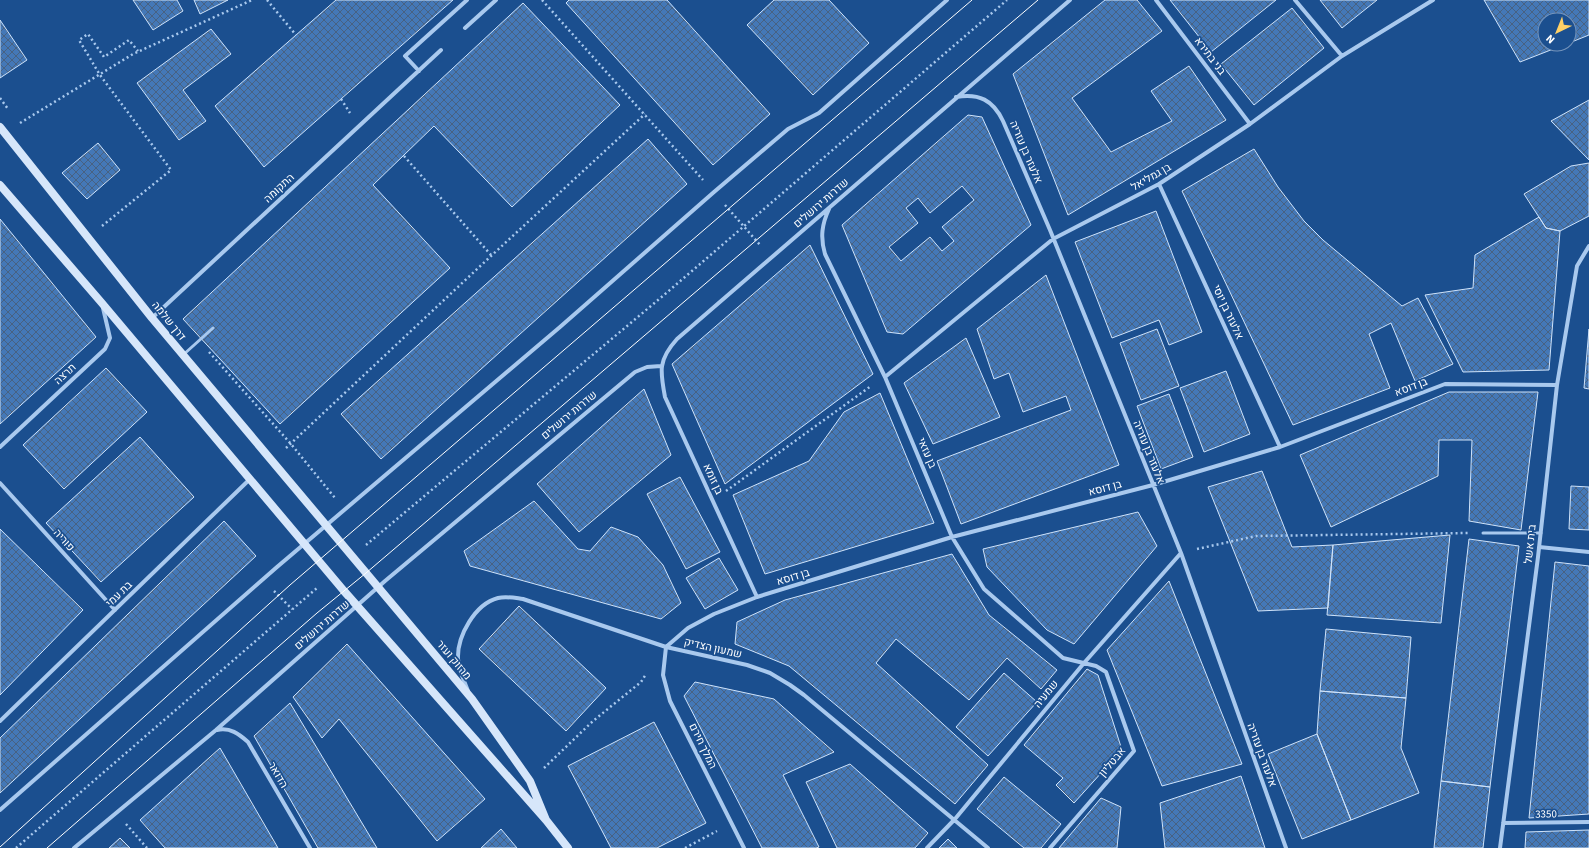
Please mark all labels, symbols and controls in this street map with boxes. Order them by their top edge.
north arrow [1537,12,1577,52]
text: N [1543,31,1558,47]
street label: בני בתירא [1191,34,1229,78]
street label: אלעזר בן עזריה [1006,118,1046,186]
street label: בן גמליאל [1128,159,1174,195]
street label: התקומה [260,170,298,206]
street label: שדרות ירושלים [790,175,852,231]
street label: אלעזר בן יוסי [1209,282,1247,342]
street label: דרך שלמה [149,298,190,344]
street label: תרצה [51,360,79,388]
street label: בן דוסא [1392,374,1430,400]
street label: שדרות ירושלים [538,387,600,443]
street label: אלעזר בן עזריה [1129,418,1169,486]
street label: בן עזאי [914,435,940,471]
street label: בן זומא [699,461,727,497]
street label: בן דוסא [1087,476,1124,500]
street label: בית אשל [1520,523,1540,564]
street label: פוריה [50,526,78,554]
street label: בן דוסא [774,565,812,589]
street label: בת עמי [102,578,136,610]
street label: שדרות ירושלים [291,597,353,653]
street label: שמעון הצדיק [683,634,743,662]
street label: מרזוק ועזר [433,637,475,683]
street label: שמעיה [1030,677,1062,711]
street label: המלך חירם [685,721,721,771]
street label: אלעזר בן עזריה [1243,721,1281,789]
street label: אבטליון [1095,744,1129,780]
street label: הדואר [265,759,291,791]
street label: 3350 [1535,806,1557,822]

